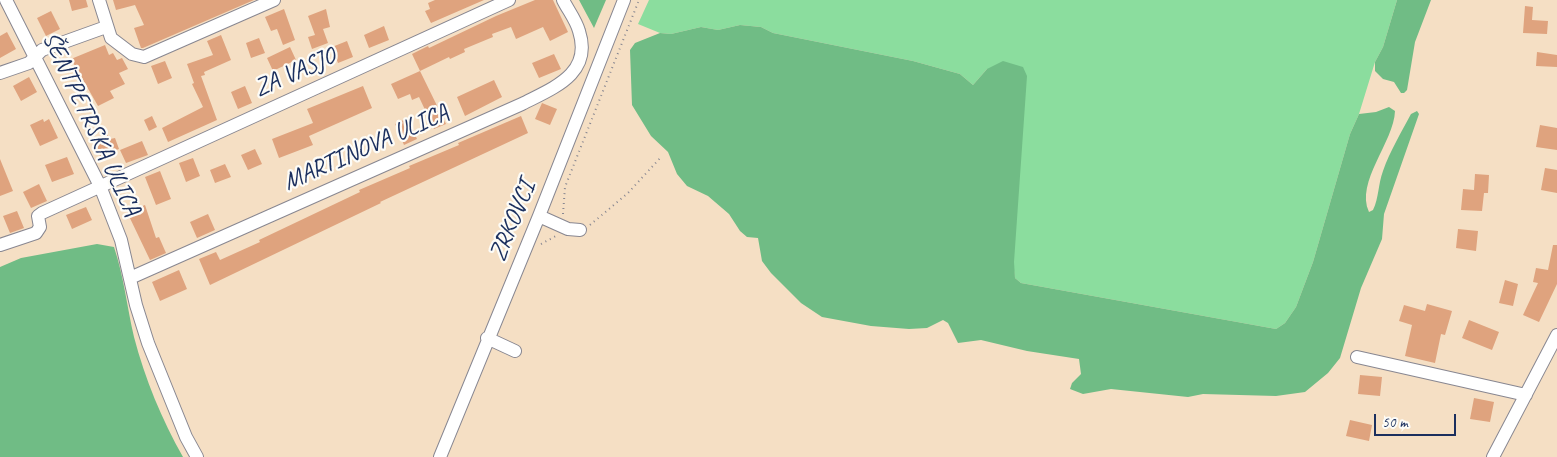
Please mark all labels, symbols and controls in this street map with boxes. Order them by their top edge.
street label: ŠENTPETRSKA ULICA [35,27,147,221]
street label: ZA VASJO [249,42,341,104]
street label: MARTINOVA ULICA [279,98,453,198]
street label: ZRKOVCI [483,176,543,266]
scale bar [1377,404,1460,436]
text: 50 m [1382,413,1408,432]

